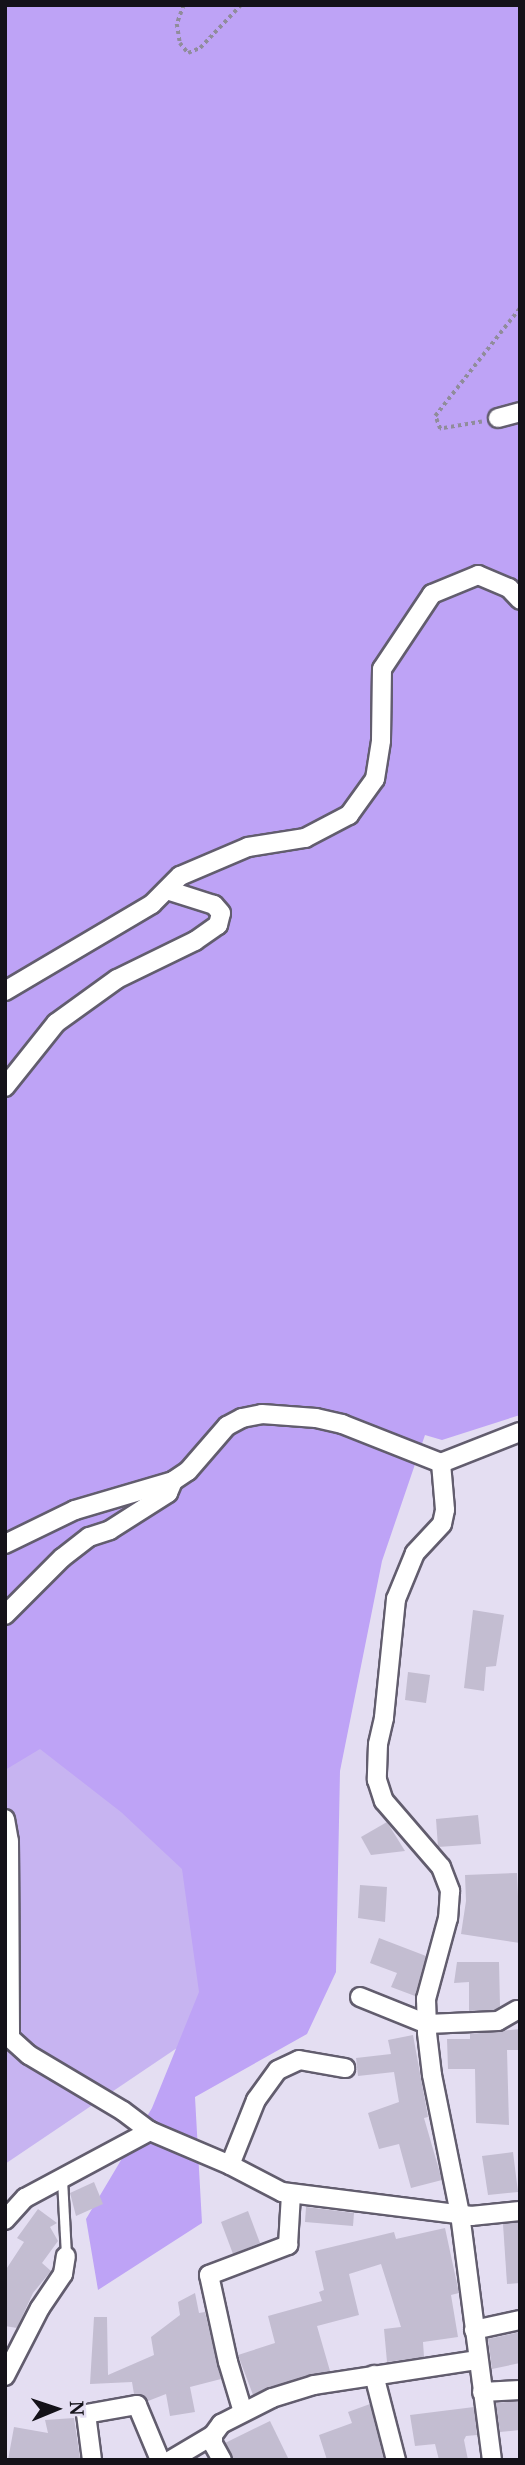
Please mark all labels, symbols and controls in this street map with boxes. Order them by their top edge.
north arrow [21,2374,91,2444]
text: N [64,2400,90,2416]

